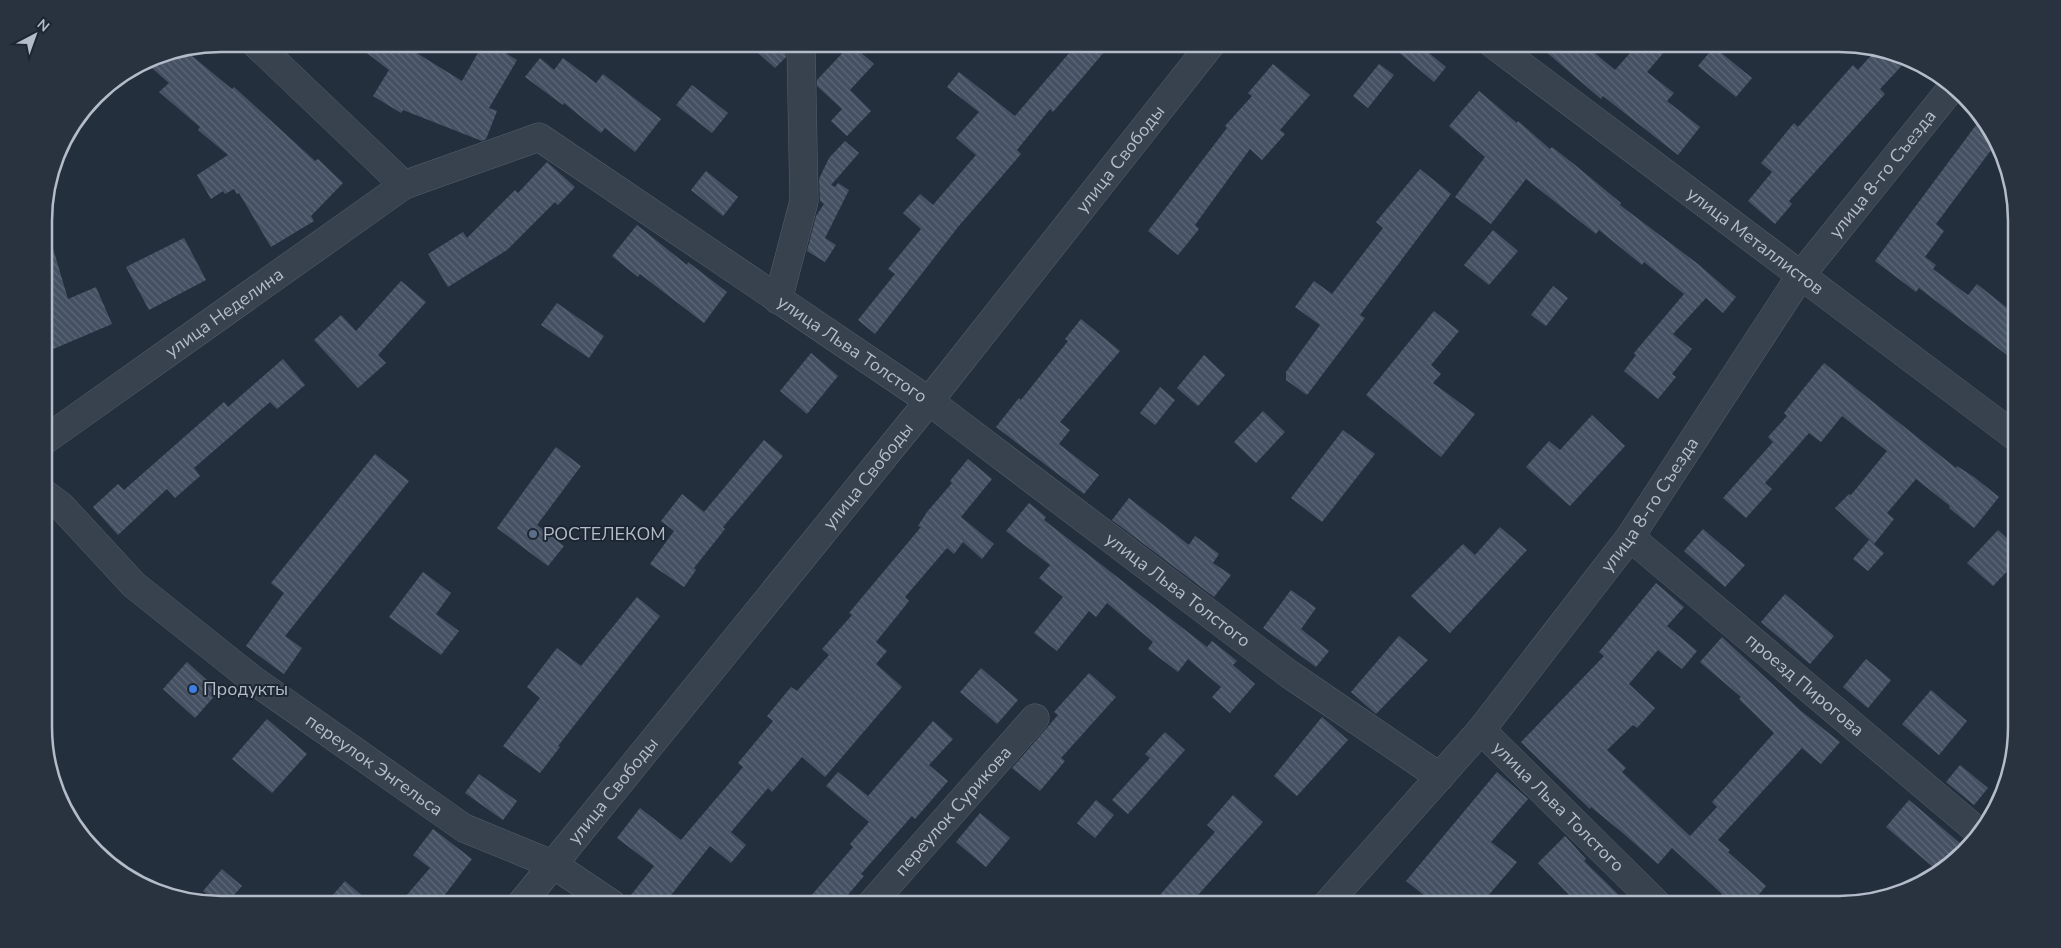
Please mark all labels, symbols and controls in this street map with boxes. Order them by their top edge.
north arrow [10,10,60,60]
text: N [33,15,53,36]
street label: улица Свободы [1070,100,1170,218]
street label: улица 8-го Съезда [1823,105,1942,243]
street label: улица Металлистов [1682,182,1829,300]
street label: улица Неделина [160,262,288,363]
street label: улица Льва Толстого [772,290,932,409]
street label: улица Свободы [817,418,919,535]
street label: улица 8-го Съезда [1595,432,1704,577]
place label: РОСТЕЛЕКОМ [543,522,666,546]
street label: улица Льва Толстого [1100,527,1256,653]
marker: РОСТЕЛЕКОМ [527,528,539,540]
street label: проезд Пирогова [1741,628,1869,742]
place label: Продукты [203,677,288,701]
marker: Продукты [187,683,199,695]
street label: переулок Энгельса [301,708,448,822]
street label: улица Свободы [562,732,664,849]
street label: улица Льва Толстого [1487,736,1630,877]
street label: переулок Сурикова [889,741,1017,881]

